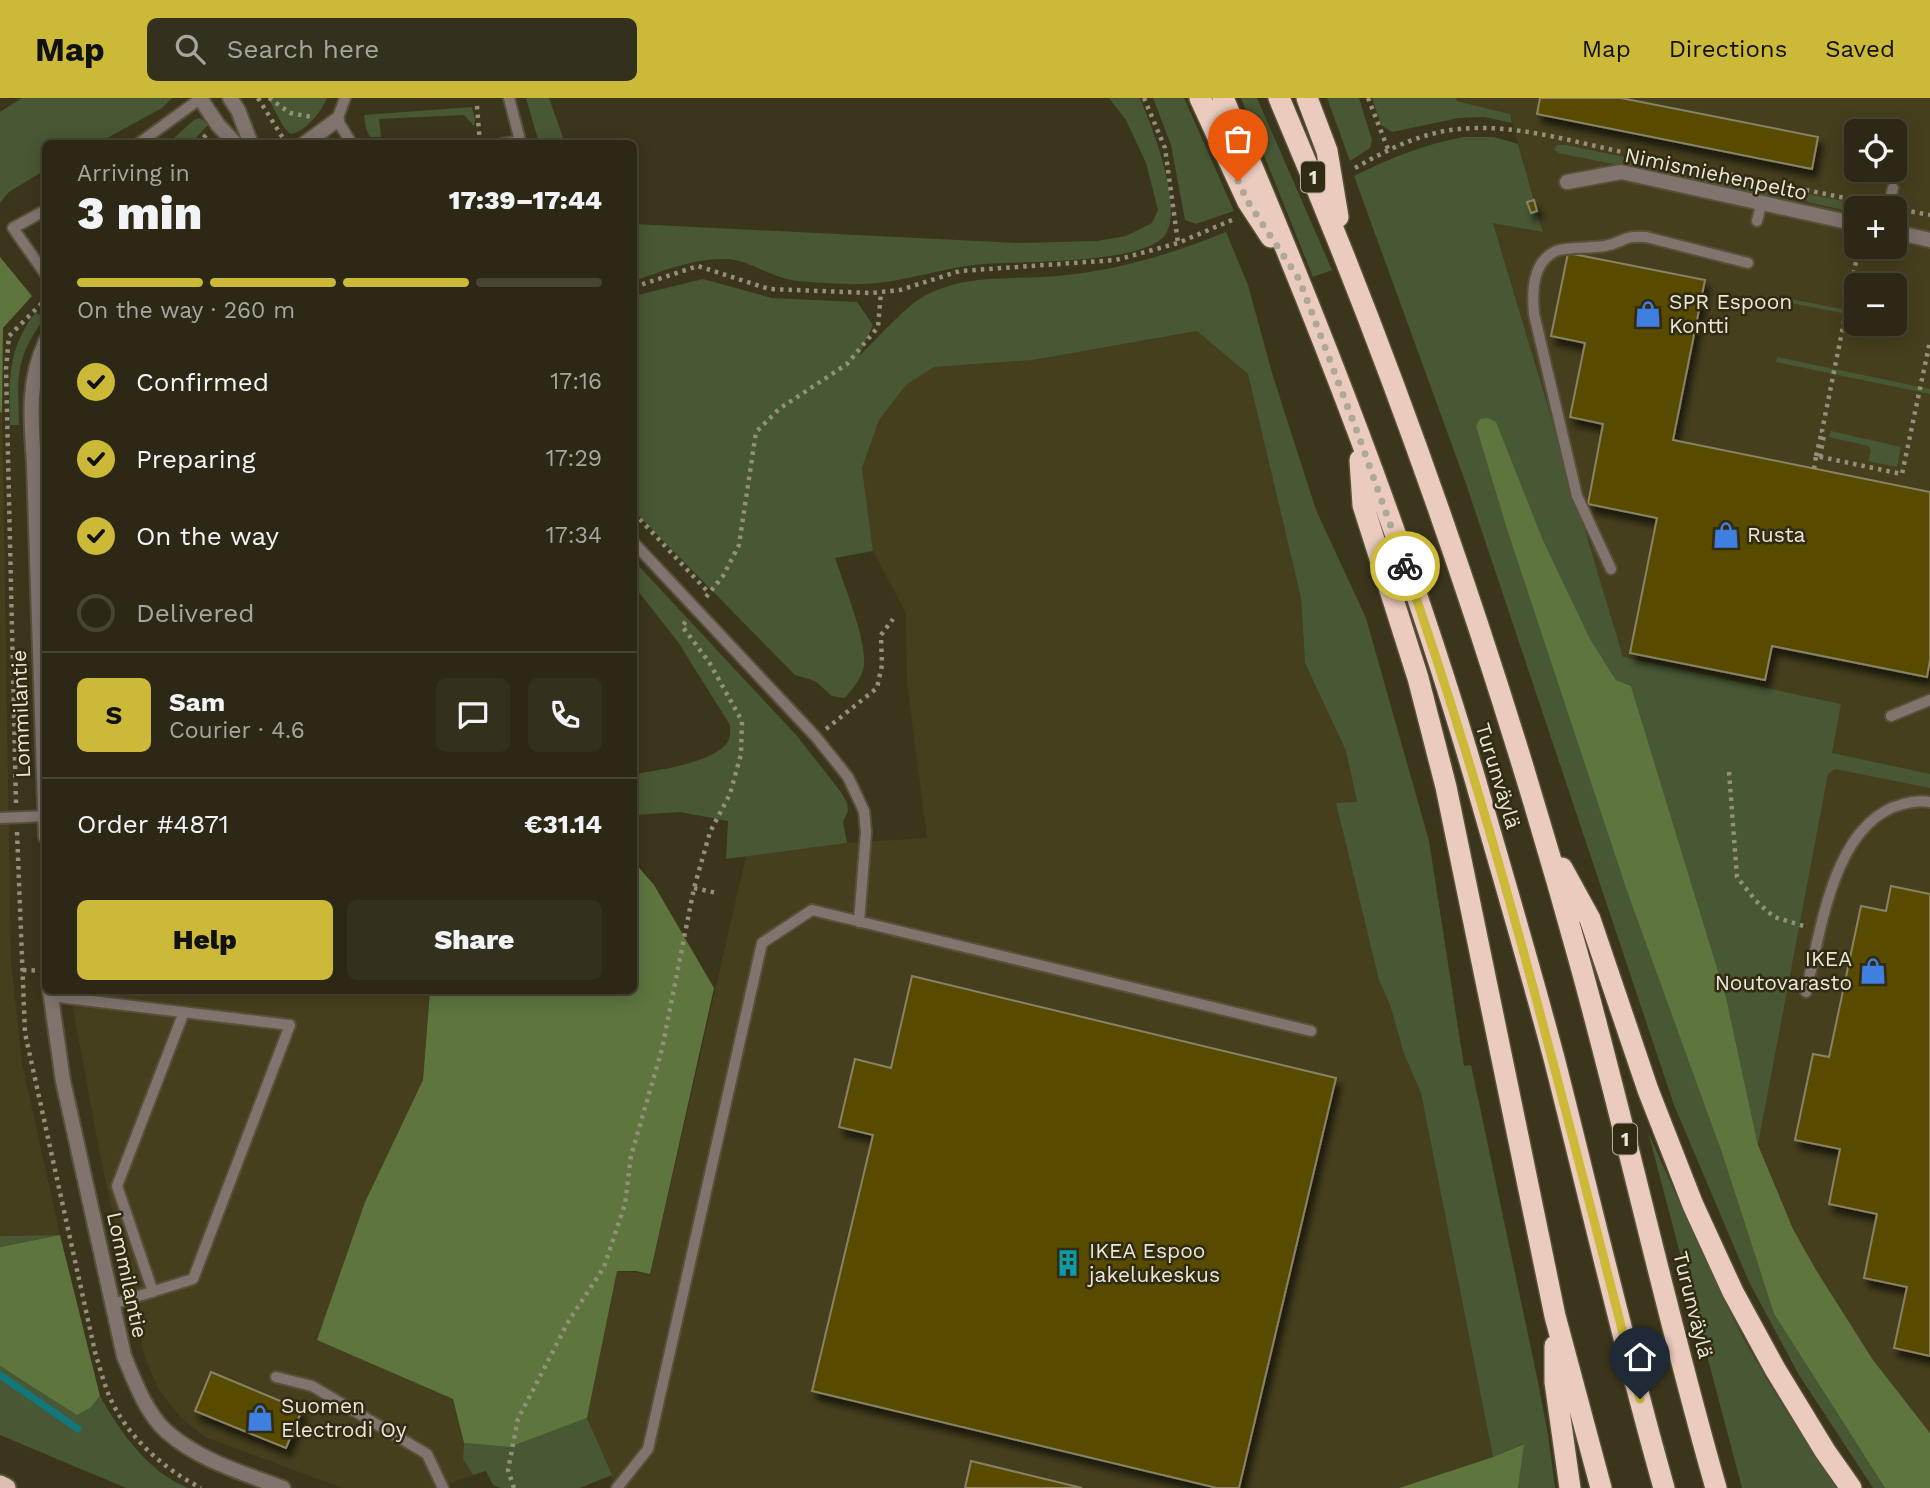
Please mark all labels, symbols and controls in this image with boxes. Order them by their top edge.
search box [147,18,637,81]
text: Map [35,30,105,69]
icon: search [171,30,209,68]
text: Search here [227,34,379,64]
text: Map [1582,35,1631,63]
text: Directions [1669,35,1787,63]
text: Saved [1825,35,1895,63]
pin [1208,109,1268,181]
map controls [1844,119,1907,336]
button: locate [1844,119,1907,182]
icon: bag [1219,120,1257,158]
street label: Nimismiehenpelto [1622,142,1810,205]
text: Arriving in [77,160,190,187]
road number: 1 [1301,162,1325,192]
text: 17:39–17:44 [449,185,602,215]
text: 3 min [77,186,202,240]
button: + [1844,196,1907,259]
button: − [1844,273,1907,336]
place label: SPR Espoon Kontti [1669,289,1792,338]
text: On the way · 260 m [77,297,295,324]
shop icon: SPR Espoon Kontti [1633,299,1663,329]
icon: check [77,363,115,401]
text: Confirmed [136,367,269,397]
text: 17:16 [550,368,602,395]
icon: check [77,440,115,478]
text: Preparing [136,444,256,474]
text: 17:29 [546,445,602,472]
icon: check [77,517,115,555]
shop icon: Rusta [1711,520,1741,550]
text: On the way [136,521,279,551]
text: 17:34 [546,522,602,549]
place label: Rusta [1747,522,1806,547]
courier [1370,531,1440,601]
icon: bike [1386,547,1424,585]
text: Delivered [136,598,255,628]
street label: Lommilantie [6,650,35,778]
button: chat [436,678,510,752]
button: phone [528,678,602,752]
text: Sam [169,687,225,717]
text: S [106,700,122,730]
text: Courier · 4.6 [169,717,305,744]
street label: Turunväylä [1471,720,1526,832]
text: Order #4871 [77,809,229,839]
text: €31.14 [524,809,602,839]
button: Help [77,900,333,980]
button: Share [347,900,602,980]
place label: IKEA Noutovarasto [1715,946,1852,995]
shop icon: IKEA Noutovarasto [1858,956,1888,986]
road number: 1 [1613,1124,1637,1154]
street label: Lommilantie [102,1210,153,1340]
place label: IKEA Espoo jakelukeskus [1087,1238,1220,1287]
building icon: IKEA Espoo jakelukeskus [1053,1248,1083,1278]
street label: Turunväylä [1668,1249,1719,1361]
pin [1610,1327,1670,1399]
icon: home [1621,1338,1659,1376]
place label: Suomen Electrodi Oy [281,1393,407,1442]
shop icon: Suomen Electrodi Oy [245,1403,275,1433]

